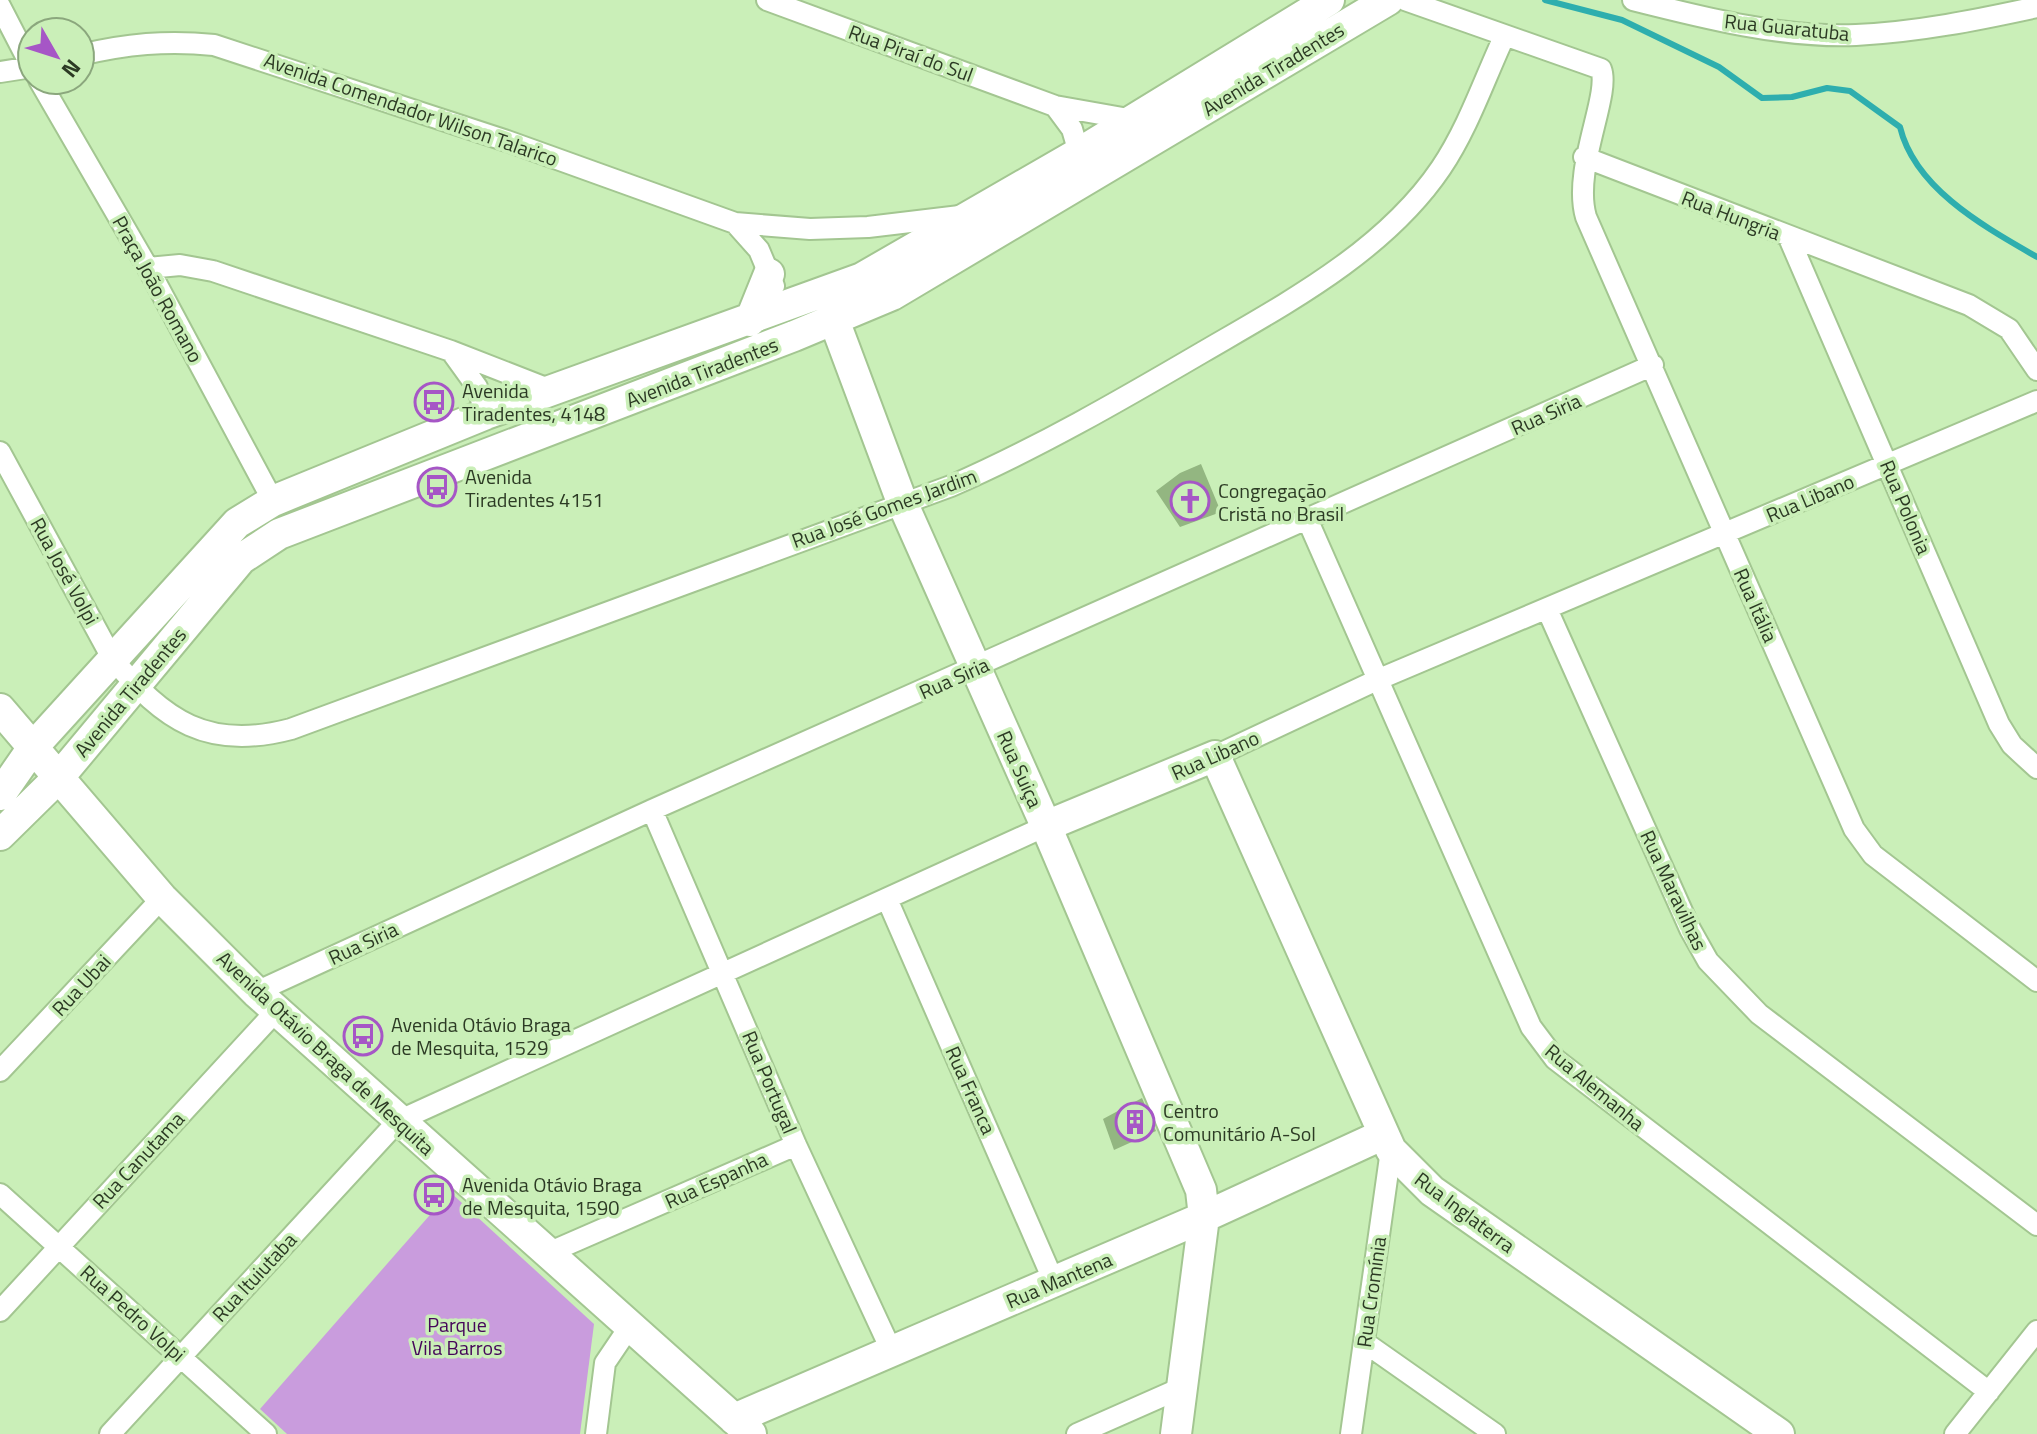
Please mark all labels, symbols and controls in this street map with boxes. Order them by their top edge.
street label: Rua Guaratuba [1723,5,1851,49]
street label: Avenida Tiradentes [1196,14,1350,124]
north arrow [16,16,96,96]
street label: Rua Piraí do Sul [844,16,978,90]
street label: Avenida Comendador Wilson Talarico [260,44,562,174]
text: N [54,52,90,85]
street label: Rua Hungria [1677,182,1785,248]
street label: Praça João Romano [105,210,211,368]
street label: Avenida Tiradentes [621,329,783,415]
place label: Avenida Tiradentes, 4148 [462,375,605,429]
bus stop icon: Avenida Tiradentes, 4148 [413,381,455,423]
street label: Rua Siria [1506,385,1586,443]
street label: Rua Polonia [1872,455,1940,559]
street label: Rua José Gomes Jardim [787,460,981,556]
place label: Avenida Tiradentes 4151 [465,461,604,515]
bus stop icon: Avenida Tiradentes 4151 [416,466,458,508]
street label: Rua Libano [1761,466,1859,530]
place label: Congregação Cristã no Brasil [1218,475,1344,529]
church icon: Congregação Cristã no Brasil [1169,480,1211,522]
street label: Rua José Volpi [23,512,107,630]
street label: Rua Itália [1726,563,1786,647]
street label: Avenida Tiradentes [66,620,194,764]
street label: Rua Siria [914,649,994,707]
street label: Rua Libano [1166,722,1264,788]
street label: Rua Suiça [989,725,1051,813]
street label: Rua Maravilhas [1633,825,1715,955]
street label: Rua Siria [323,913,403,973]
street label: Avenida Otávio Braga de Mesquita [210,943,442,1163]
street label: Rua Ubai [44,947,118,1023]
place label: Avenida Otávio Braga de Mesquita, 1529 [391,1009,571,1063]
bus stop icon: Avenida Otávio Braga de Mesquita, 1529 [342,1015,384,1057]
street label: Rua Portugal [734,1026,806,1138]
street label: Rua Alemanha [1538,1036,1652,1138]
street label: Rua Franca [938,1041,1004,1139]
place label: Centro Comunitário A-Sol [1163,1095,1316,1149]
building icon: Centro Comunitário A-Sol [1114,1101,1156,1143]
street label: Rua Canutama [85,1104,191,1216]
street label: Rua Espanha [660,1144,772,1216]
street label: Rua Inglaterra [1408,1164,1522,1260]
place label: Avenida Otávio Braga de Mesquita, 1590 [462,1169,642,1223]
bus stop icon: Avenida Otávio Braga de Mesquita, 1590 [413,1174,455,1216]
street label: Rua Ituiutaba [204,1225,304,1329]
street label: Rua Cromínia [1348,1235,1394,1349]
street label: Rua Mantena [1001,1244,1117,1316]
street label: Rua Pedro Volpi [73,1257,193,1369]
park label: Parque Vila Barros [412,1309,502,1363]

